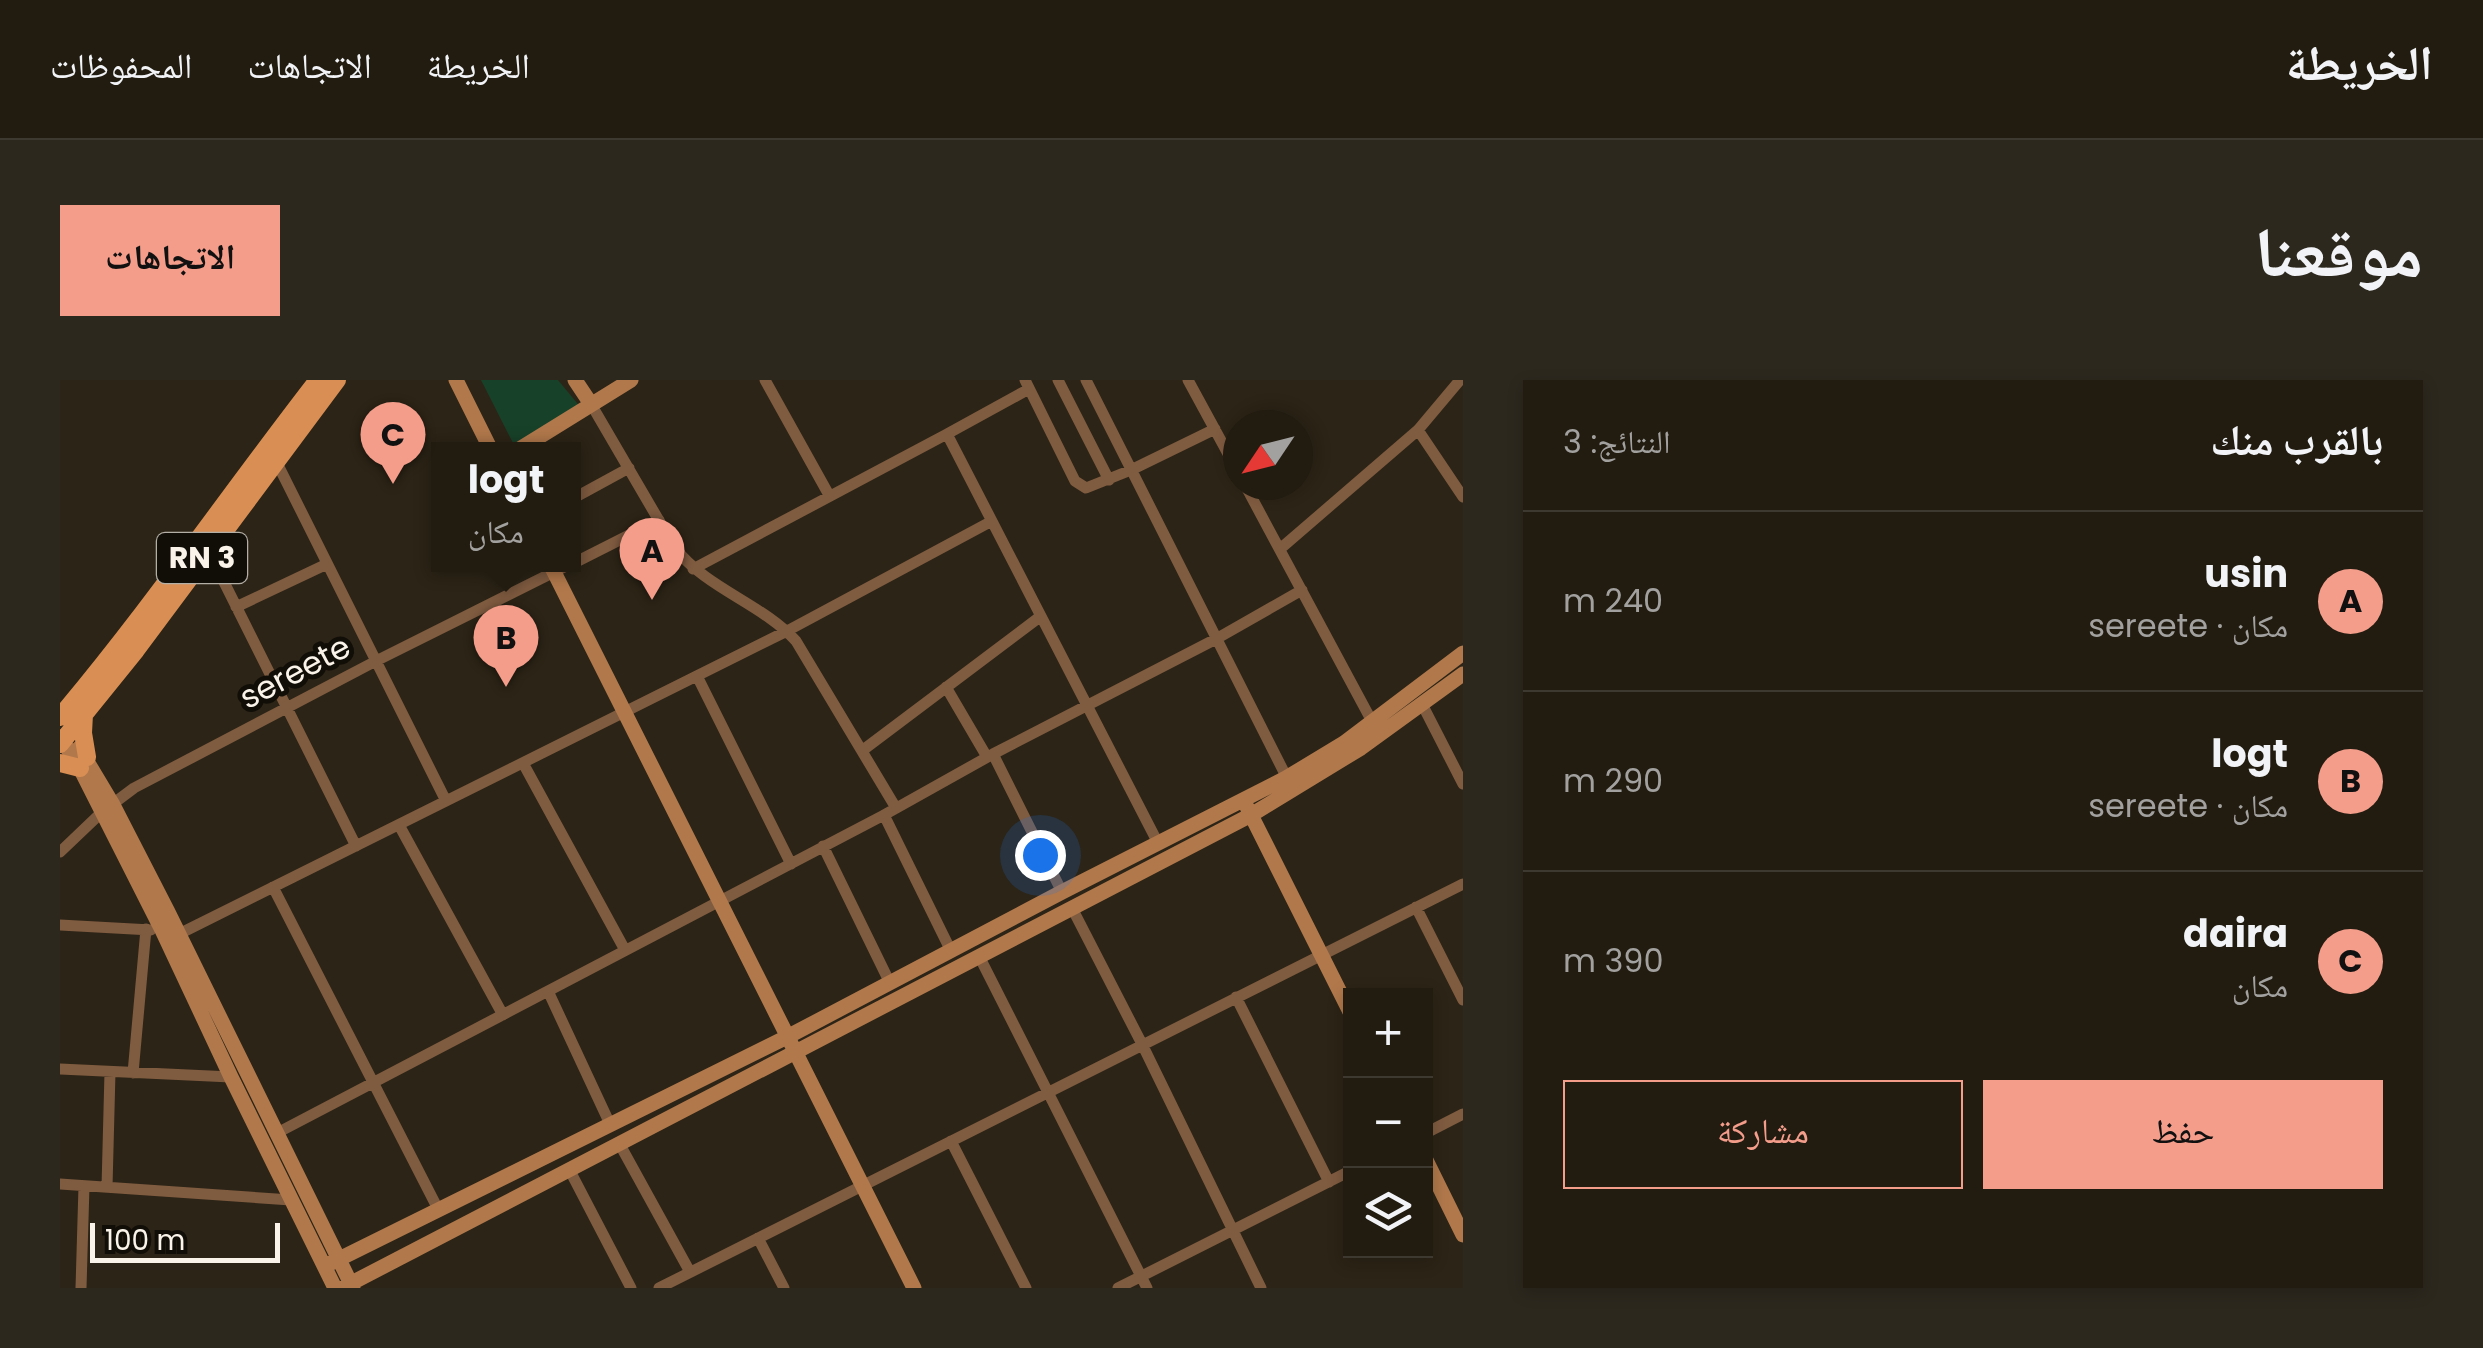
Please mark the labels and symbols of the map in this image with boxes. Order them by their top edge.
pin: C [360,402,426,484]
north arrow [1223,410,1313,500]
pin: A [620,518,684,600]
road number: RN 3 [157,533,247,583]
pin: B [474,604,538,687]
street label: sereete [231,624,358,720]
your location [1015,830,1066,881]
scale bar [90,1218,280,1263]

